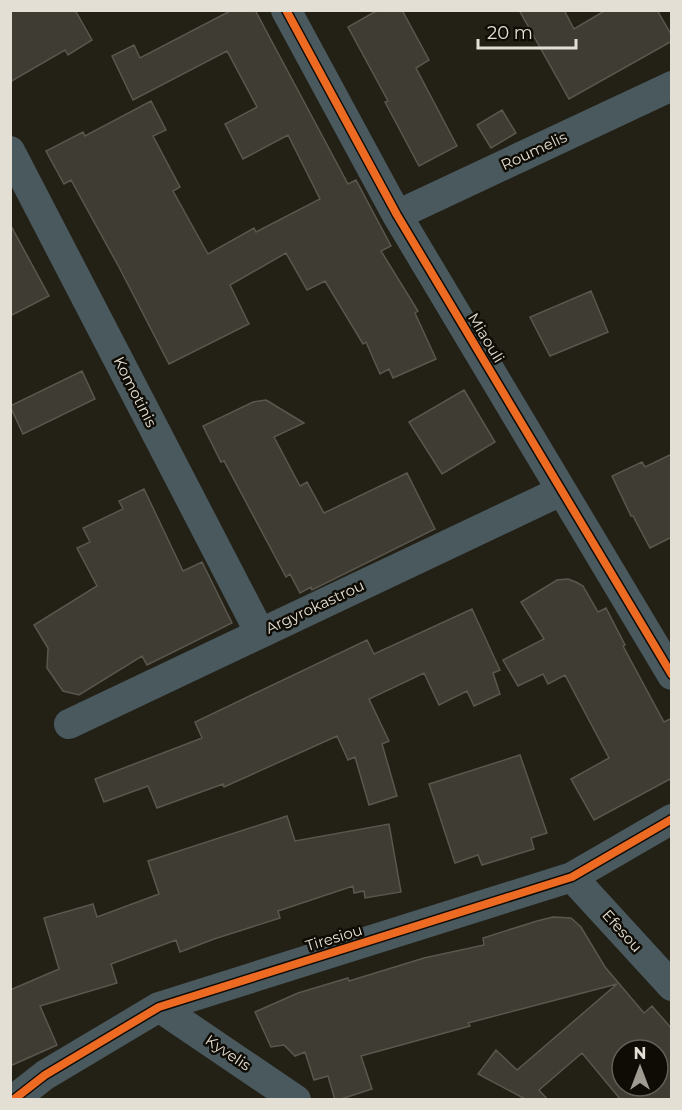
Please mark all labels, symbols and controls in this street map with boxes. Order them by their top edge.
scale bar [478,12,576,50]
text: 20 m [487,22,533,44]
street label: Roumelis [498,127,570,174]
street label: Miaouli [464,309,509,366]
street label: Komotinis [110,353,161,430]
street label: Argyrokastrou [262,575,367,638]
street label: Efesou [598,905,646,956]
street label: Tiresiou [303,920,365,955]
street label: Kyvelis [202,1030,255,1075]
north arrow [610,1038,670,1098]
text: N [634,1044,646,1063]

